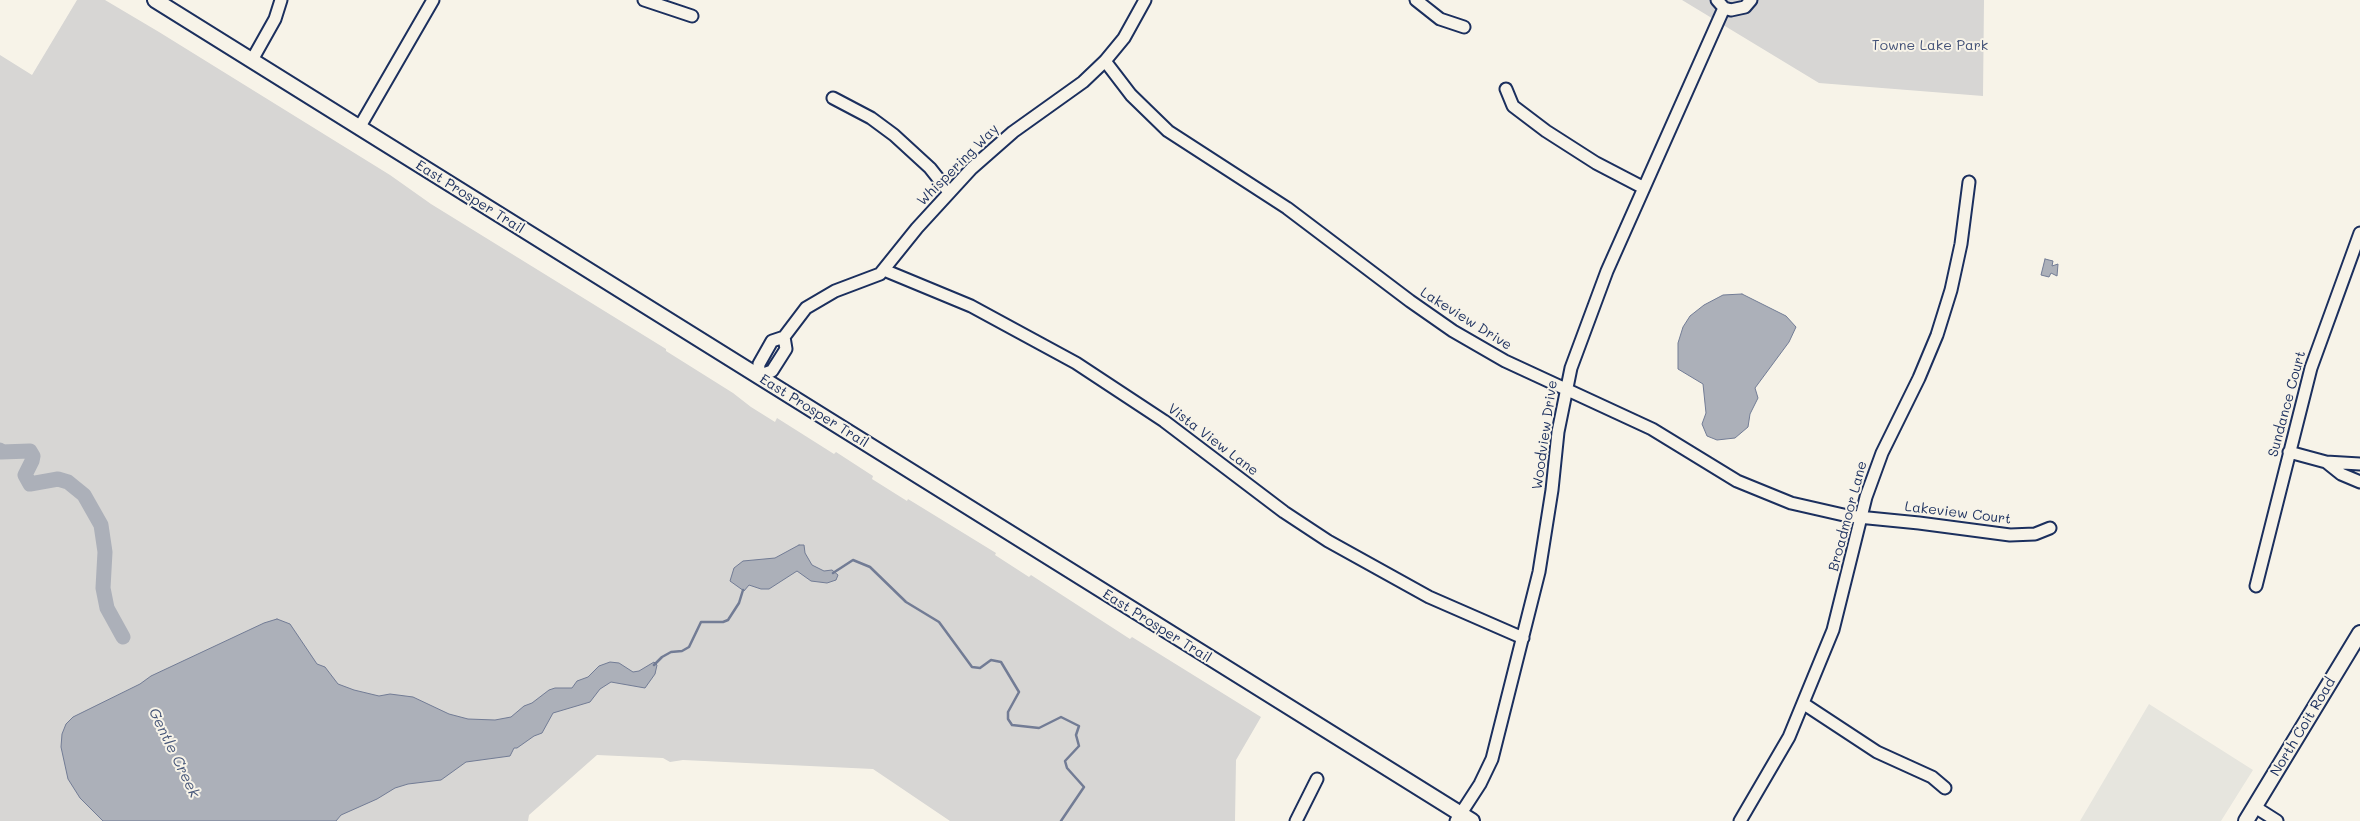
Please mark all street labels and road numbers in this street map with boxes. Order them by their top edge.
street label: Whispering Way [914,121,1002,209]
street label: East Prosper Trail [413,157,527,237]
street label: Lakeview Drive [1417,284,1515,354]
street label: Sundance Court [2265,349,2309,459]
street label: East Prosper Trail [757,371,871,451]
street label: Woodview Drive [1529,379,1561,491]
street label: Vista View Lane [1164,400,1262,480]
street label: Broadmoor Lane [1825,459,1871,573]
street label: Lakeview Court [1904,498,2012,528]
street label: East Prosper Trail [1100,586,1214,666]
street label: North Coit Road [2267,675,2339,779]

